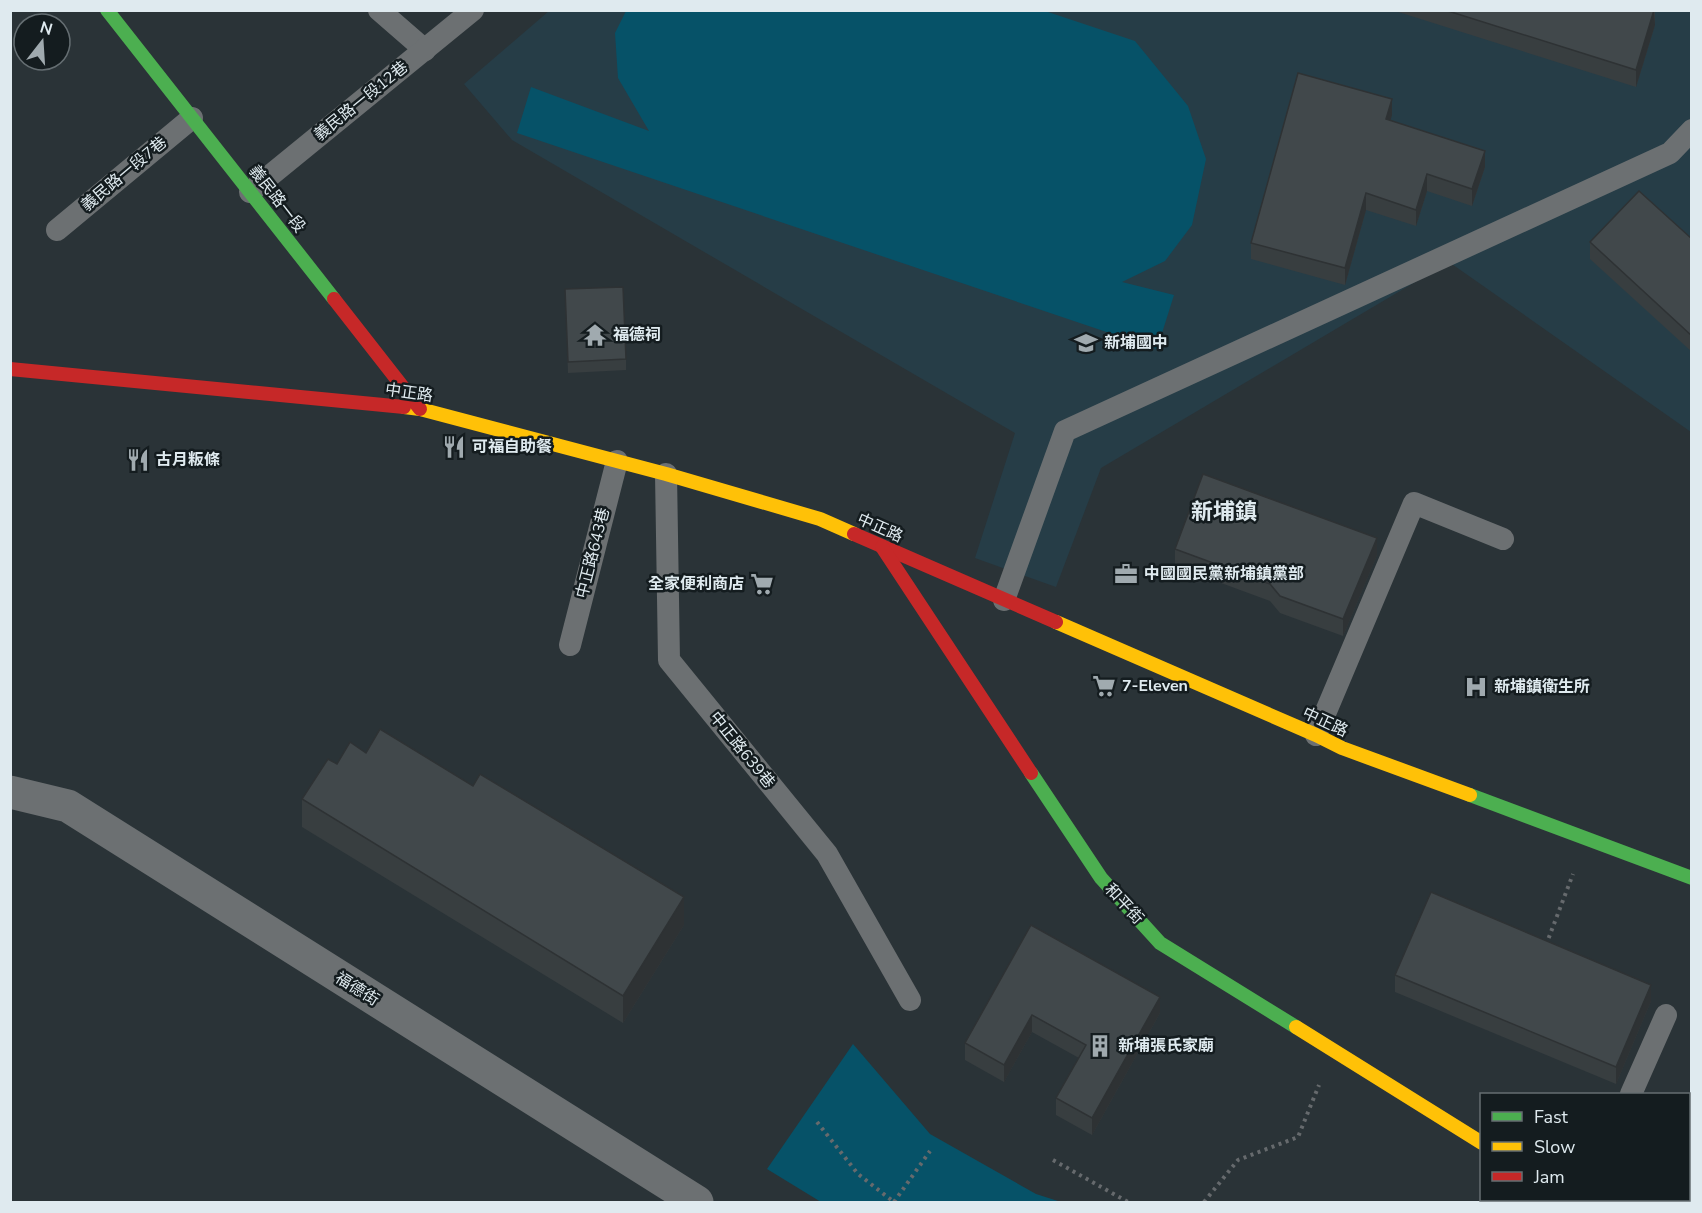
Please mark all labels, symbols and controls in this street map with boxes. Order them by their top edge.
north arrow [12,12,72,72]
text: N [37,16,55,41]
street label: 義民路一段12巷 [309,56,413,146]
street label: 義民路一段7巷 [76,132,172,216]
street label: 義民路一段 [244,161,310,237]
temple icon: 福德祠 [582,322,608,348]
place label: 福德祠 [613,324,661,346]
school or university icon: 新埔國中 [1073,330,1099,356]
place label: 新埔國中 [1104,332,1168,354]
street label: 中正路 [384,379,434,407]
restaurant icon: 可福自助餐 [441,434,467,460]
place label: 可福自助餐 [472,436,552,458]
restaurant icon: 古月粄條 [125,447,151,473]
place label: 古月粄條 [156,449,220,471]
district label: 新埔鎮 [1191,497,1257,527]
street label: 中正路643巷 [571,505,615,601]
street label: 中正路 [854,508,906,548]
office icon: 中國國民黨新埔鎮黨部 [1113,561,1139,587]
place label: 中國國民黨新埔鎮黨部 [1144,563,1304,585]
supermarket icon: 全家便利商店 [749,571,775,597]
place label: 全家便利商店 [648,573,744,595]
supermarket icon: 7-Eleven [1091,673,1117,699]
hospital icon: 新埔鎮衛生所 [1463,674,1489,700]
place label: 7-Eleven [1122,675,1188,697]
place label: 新埔鎮衛生所 [1494,676,1590,698]
street label: 中正路 [1299,702,1351,742]
street label: 中正路639巷 [704,707,780,793]
street label: 和平街 [1100,879,1148,929]
street label: 福德街 [331,967,383,1011]
building icon: 新埔張氏家廟 [1087,1033,1113,1059]
place label: 新埔張氏家廟 [1118,1035,1214,1057]
legend [1480,1093,1690,1201]
text: Fast [1534,1105,1569,1129]
text: Slow [1534,1135,1575,1159]
text: Jam [1533,1165,1565,1189]

